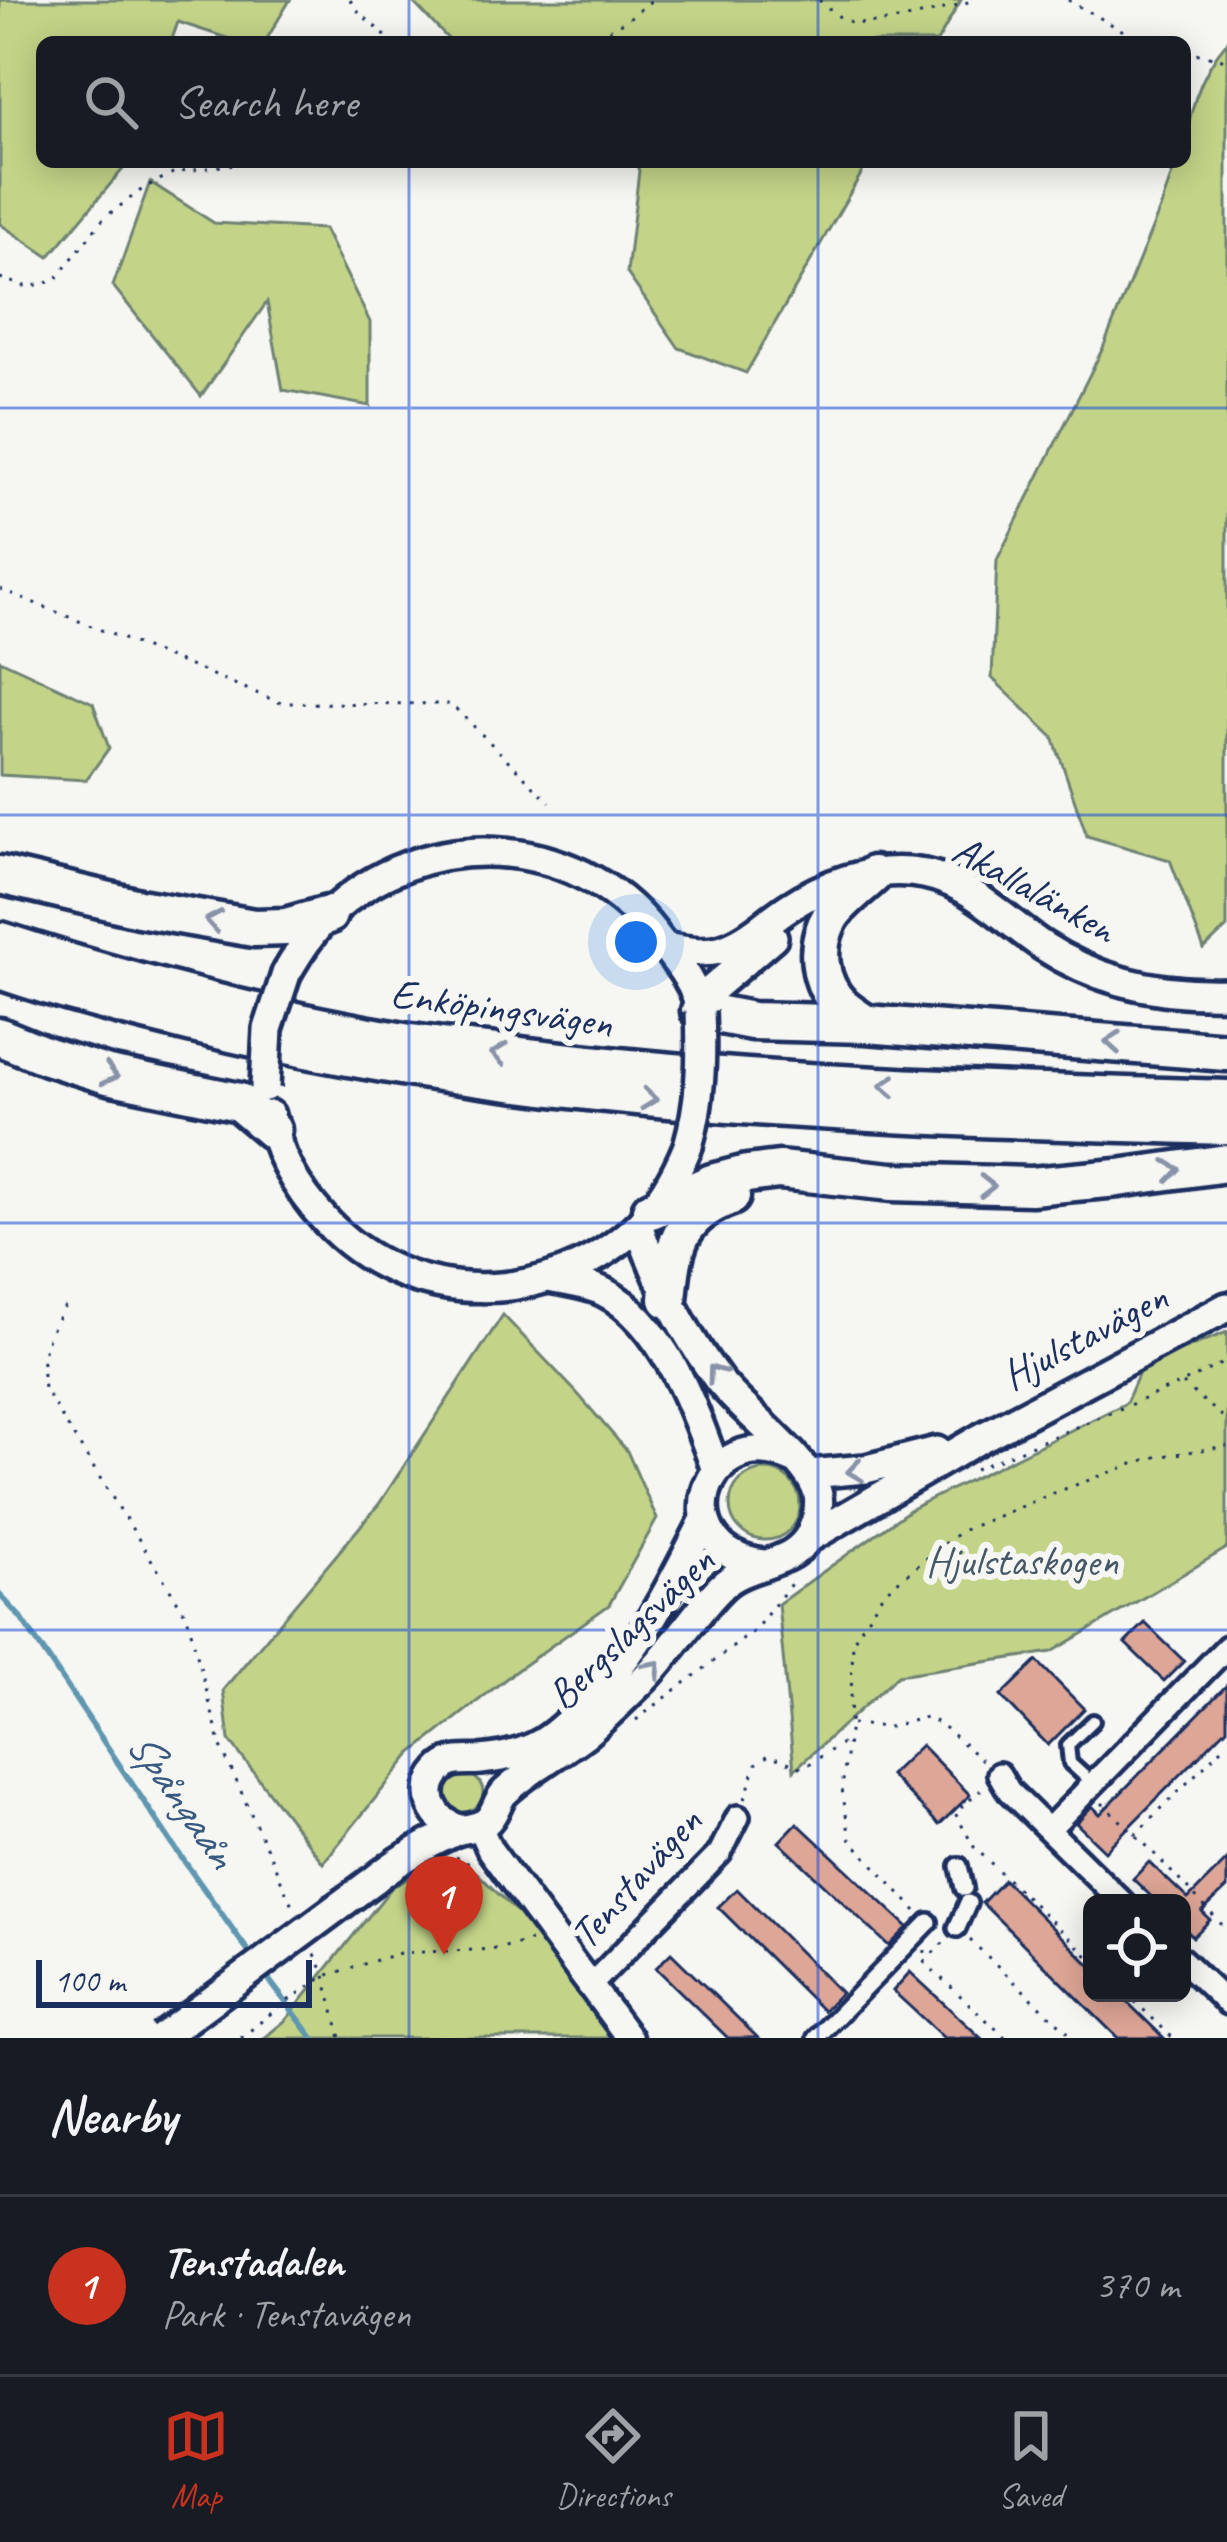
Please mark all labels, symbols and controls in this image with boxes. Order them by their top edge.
search box [36,36,1191,168]
icon: search [78,69,144,135]
text: Search here [174,74,357,131]
street label: Akallalänken [944,823,1127,957]
one-way arrow [203,910,223,935]
your location [606,912,666,972]
street label: Enköpingsvägen [388,967,617,1050]
one-way arrow [1103,1030,1122,1056]
one-way arrow [489,1041,509,1067]
one-way arrow [100,1060,120,1085]
one-way arrow [878,1073,897,1099]
one-way arrow [640,1086,659,1111]
one-way arrow [1163,1158,1182,1184]
one-way arrow [979,1173,997,1199]
street label: Hjulstavägen [993,1270,1178,1402]
one-way arrow [708,1365,730,1386]
one-way arrow [845,1457,865,1483]
street label: Bergslagsvägen [536,1534,727,1721]
park label: Hjulstaskogen [926,1535,1119,1588]
one-way arrow [640,1660,661,1681]
water label: Spångaån [114,1719,251,1881]
street label: Tenstavägen [559,1795,714,1960]
pin: 1 [405,1856,483,1955]
map controls [1083,1894,1191,2002]
button: locate [1083,1894,1191,2002]
scale bar [36,1954,312,2007]
text: 100 m [54,1960,125,2002]
text: Nearby [48,2084,176,2148]
text: Tenstadalen [162,2233,344,2290]
text: 1 [78,2261,96,2310]
text: 370 m [1095,2261,1179,2310]
text: Park · Tenstavägen [162,2290,410,2339]
tab: Map [163,2403,229,2517]
tab: Directions [556,2403,671,2517]
tab: Saved [998,2403,1064,2517]

